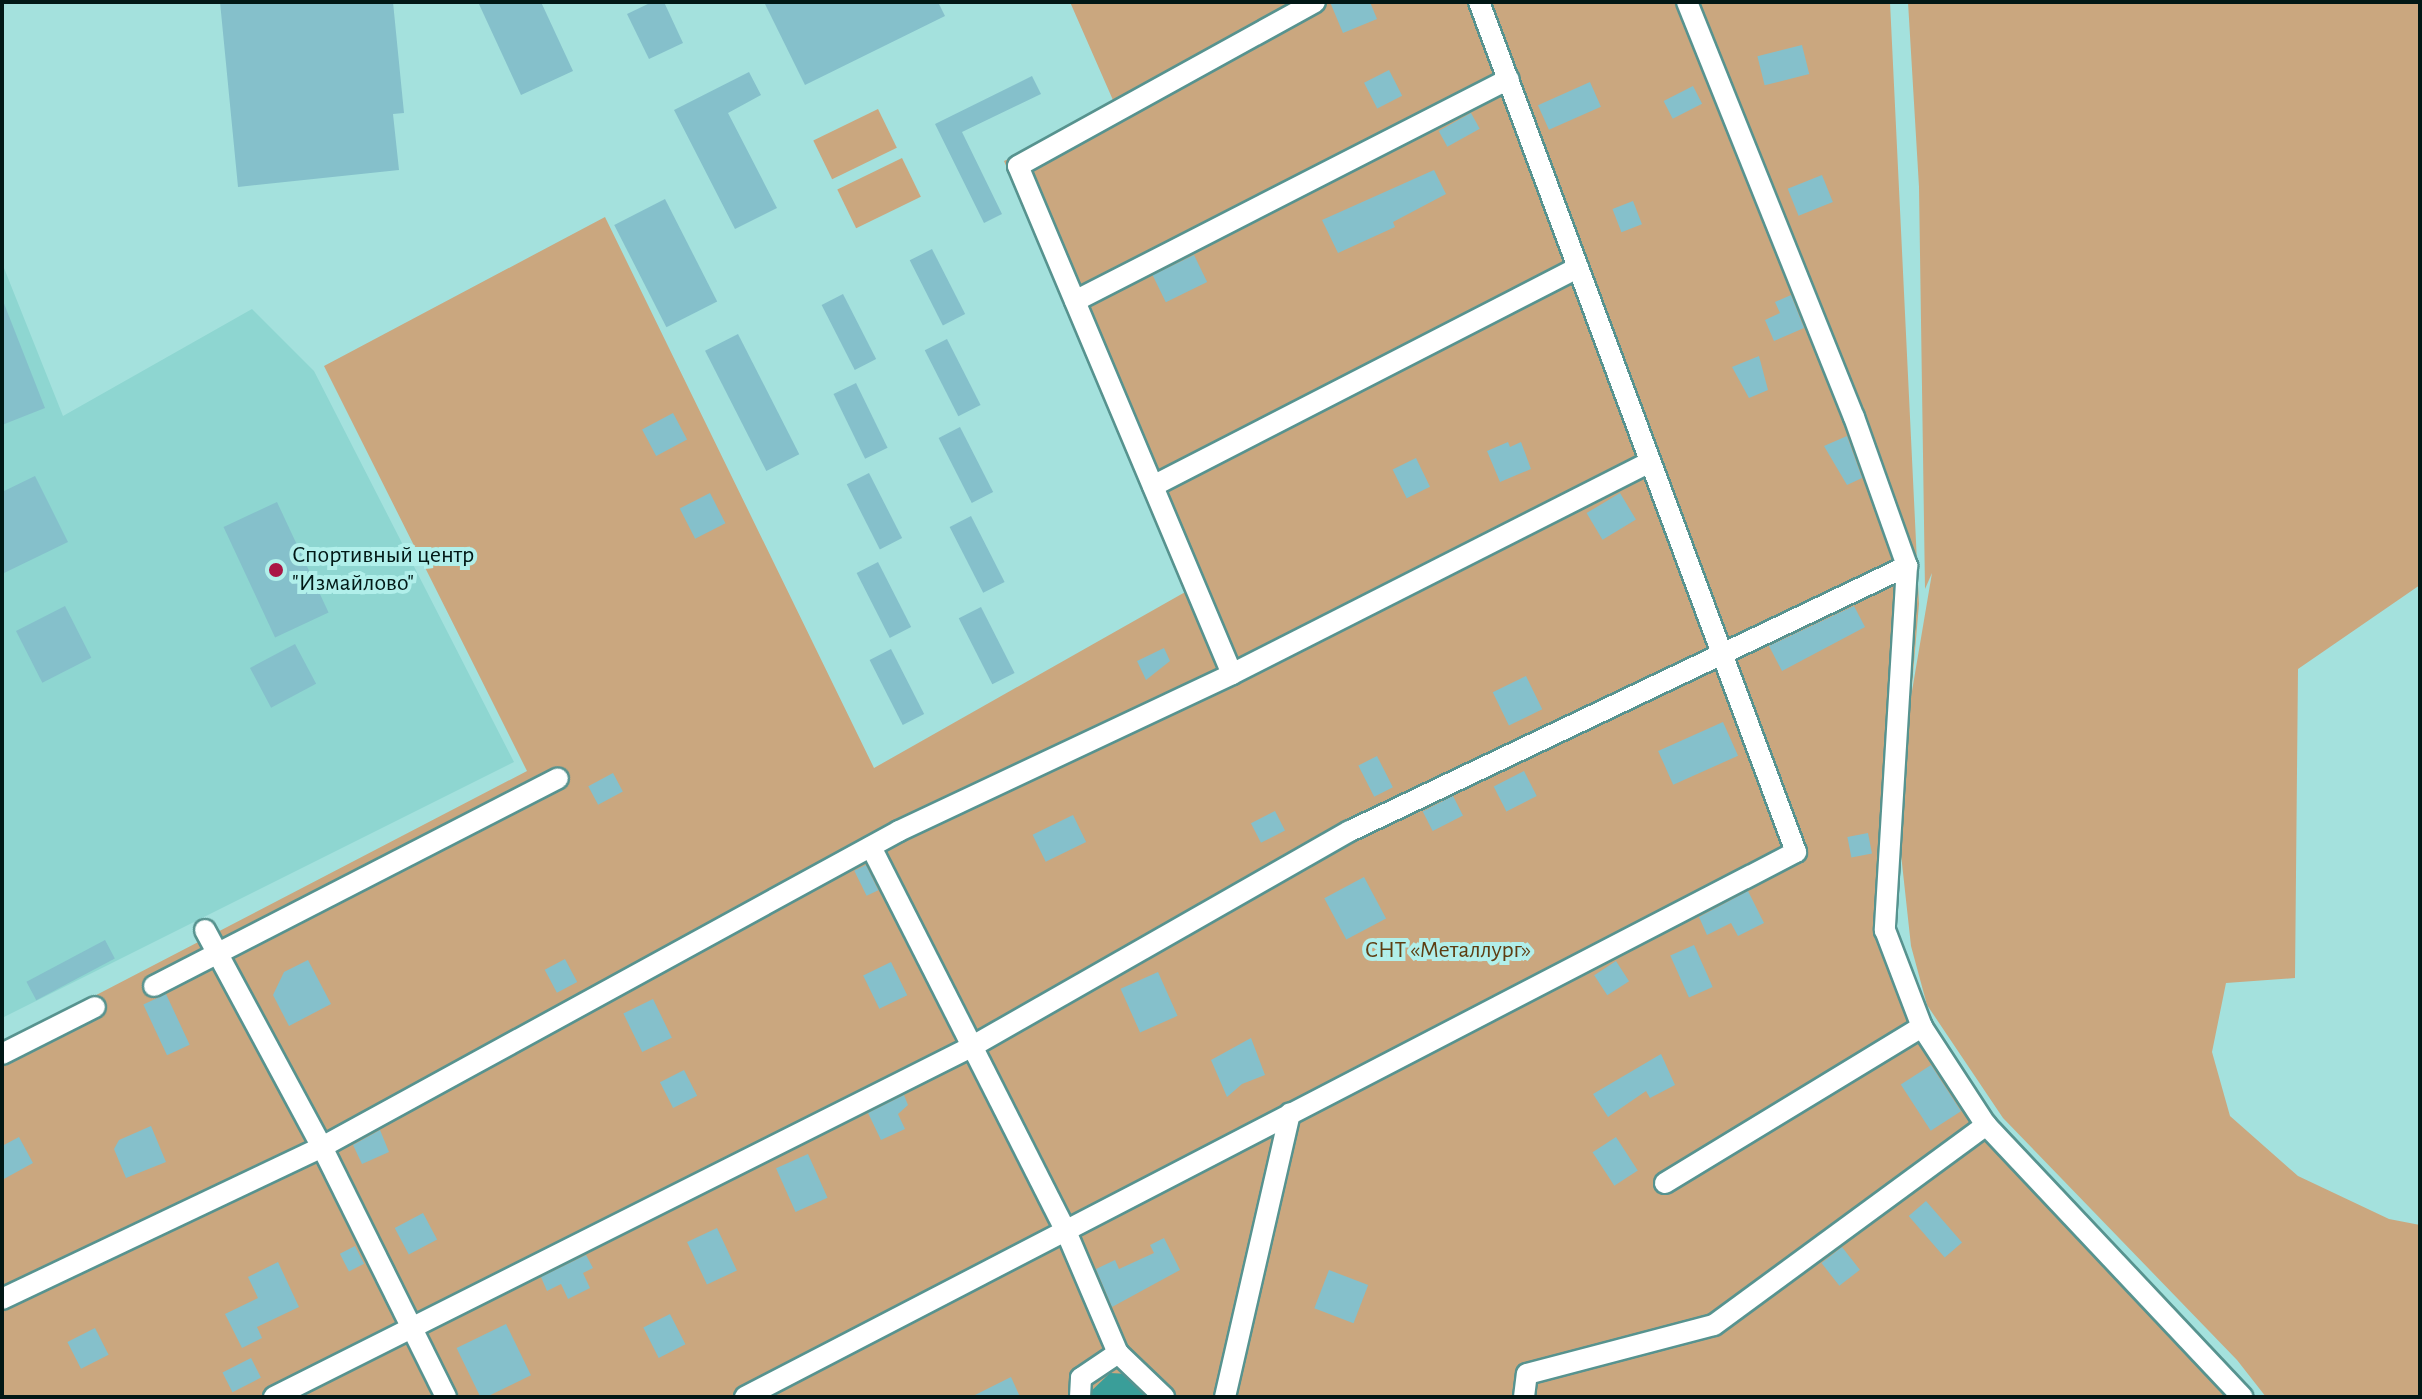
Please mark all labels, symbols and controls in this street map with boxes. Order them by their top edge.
place label: Спортивный центр "Измайлово" [292,542,474,598]
marker: Спортивный центр "Измайлово" [267,561,285,579]
park label: СНТ «Металлург» [1365,937,1531,965]

